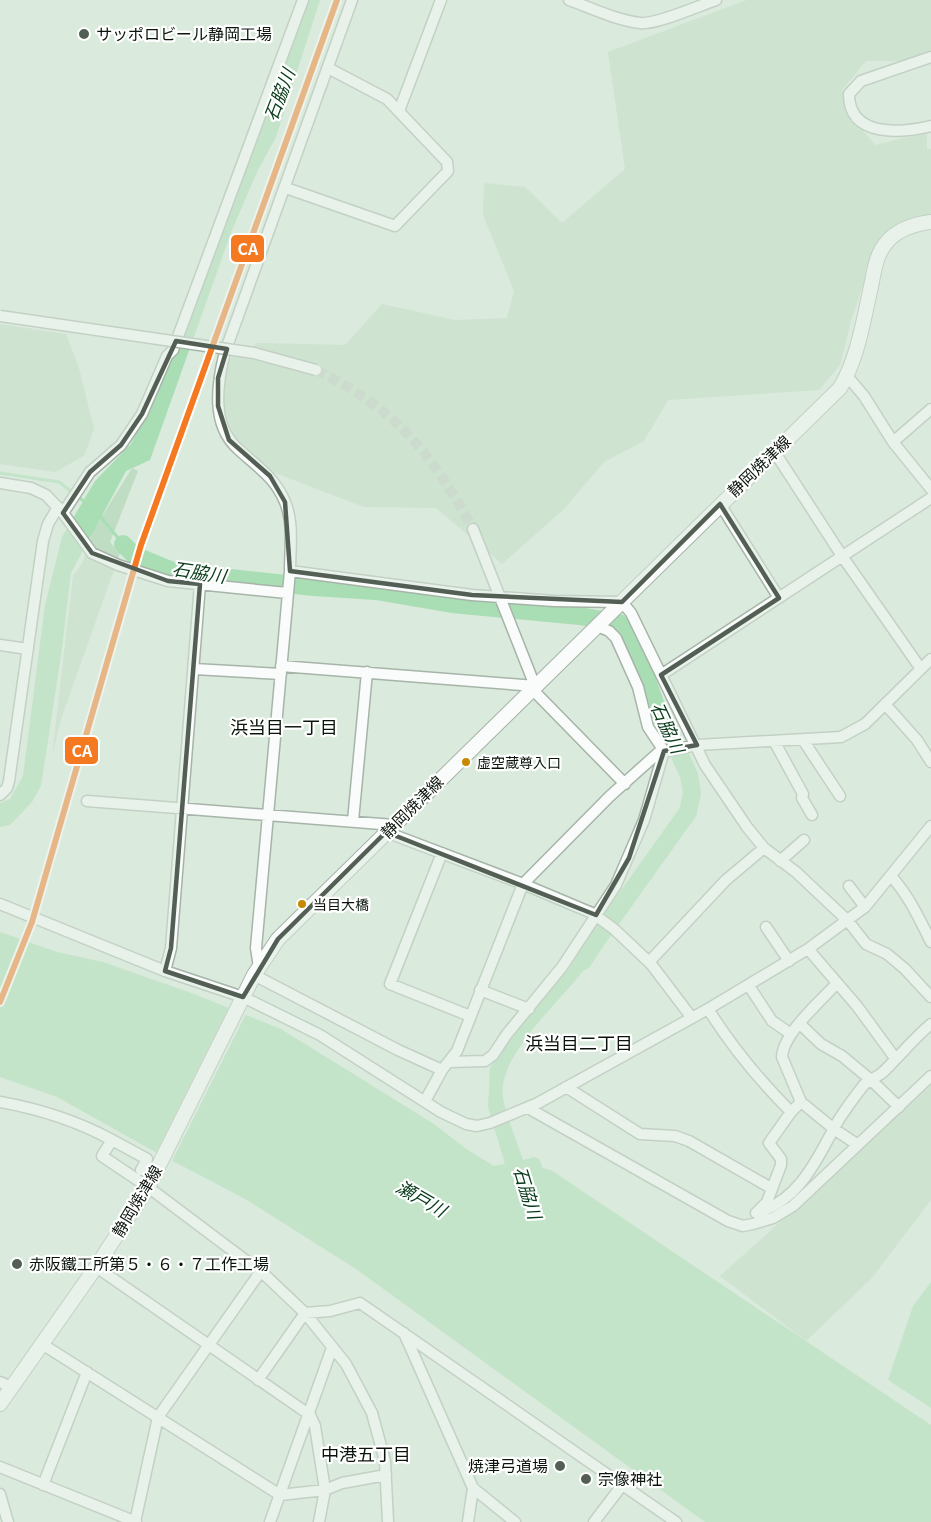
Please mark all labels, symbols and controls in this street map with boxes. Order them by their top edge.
place label: サッポロビール静岡工場 [96,21,272,45]
marker: サッポロビール静岡工場 [77,27,91,41]
water label: 石脇川 [256,63,301,124]
line badge: CA [230,234,265,263]
text: CA [238,236,259,260]
street label: 静岡焼津線 [721,429,795,502]
water label: 石脇川 [171,554,230,588]
water label: 石脇川 [646,697,693,759]
district label: 浜当目一丁目 [230,713,338,739]
line badge: CA [64,736,99,765]
text: CA [72,738,93,762]
place label: 虚空蔵尊入口 [477,752,561,772]
marker: 虚空蔵尊入口 [460,756,472,768]
street label: 静岡焼津線 [375,770,448,843]
place label: 当目大橋 [313,894,369,914]
marker: 当目大橋 [296,898,308,910]
district label: 浜当目二丁目 [525,1029,633,1055]
street label: 静岡焼津線 [105,1160,167,1241]
water label: 石脇川 [509,1163,550,1224]
water label: 瀬戸川 [392,1173,454,1223]
place label: 赤阪鐵工所第５・６・７工作工場 [29,1251,269,1275]
marker: 赤阪鐵工所第５・６・７工作工場 [10,1257,24,1271]
district label: 中港五丁目 [321,1440,411,1466]
place label: 焼津弓道場 [468,1453,548,1477]
marker: 焼津弓道場 [553,1459,567,1473]
place label: 宗像神社 [598,1466,662,1490]
marker: 宗像神社 [579,1472,593,1486]

